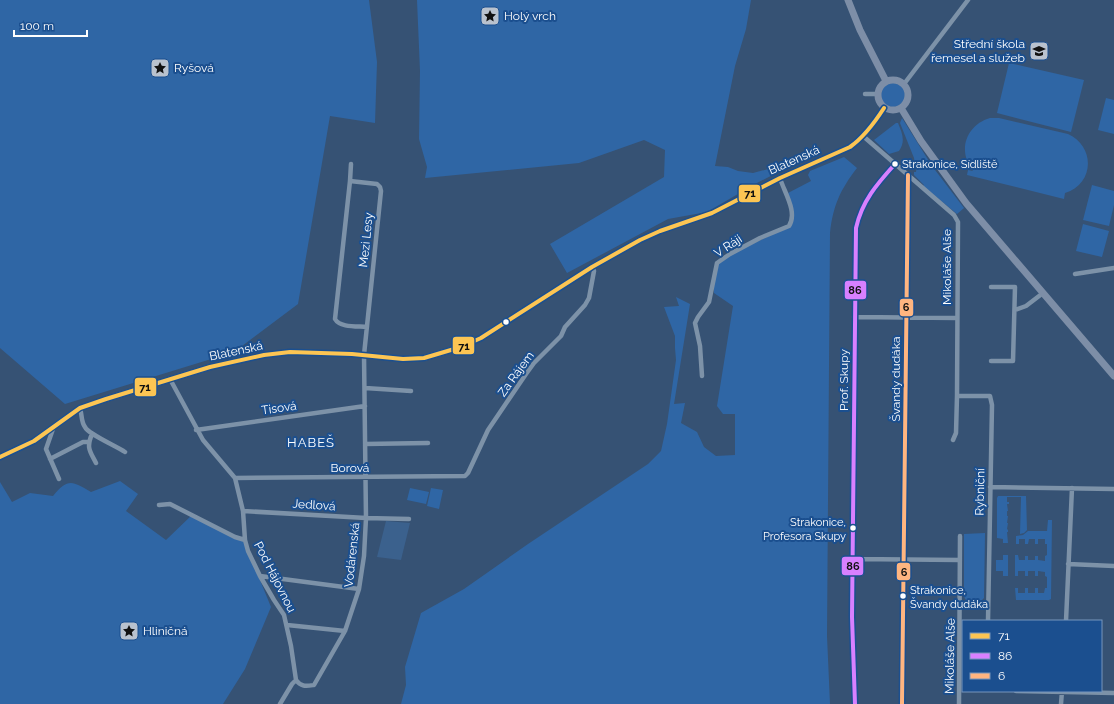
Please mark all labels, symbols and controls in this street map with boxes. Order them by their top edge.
place icon: Holý vrch [479,5,501,27]
place label: Holý vrch [504,9,556,23]
scale bar [14,12,87,38]
text: 100 m [20,19,54,33]
place label: Střední škola řemesel a služeb [931,37,1025,65]
school or university icon: Střední škola řemesel a služeb [1028,40,1050,62]
place icon: Ryšová [149,57,171,79]
place label: Ryšová [174,61,214,75]
street label: Blatenská [766,143,822,177]
place label: Strakonice, Sídliště [902,158,998,171]
marker: Strakonice, Sídliště [890,159,900,169]
line badge: 71 [738,184,761,203]
text: 71 [744,187,756,200]
street label: Mezi Lesy [356,211,376,268]
street label: Mikoláše Alše [940,229,954,305]
street label: V Ráji [711,232,745,260]
line badge: 86 [844,280,867,300]
text: 86 [848,284,862,297]
line badge: 6 [899,298,914,317]
text: 6 [903,301,910,314]
unlabelled marker [501,317,511,327]
line badge: 71 [452,336,475,355]
street label: Švandy dudáka [889,336,903,422]
street label: Blatenská [208,339,264,363]
text: 71 [458,340,470,353]
street label: Za Rájem [495,349,537,399]
street label: Prof. Skupy [837,349,851,411]
line badge: 71 [134,377,157,397]
text: 71 [139,381,151,394]
street label: Tisová [260,399,298,417]
district label: HABEŠ [287,434,335,450]
street label: Borová [331,461,369,475]
street label: Rybniční [973,468,987,516]
street label: Jedlová [292,497,336,513]
place label: Strakonice, Profesora Skupy [763,516,846,543]
street label: Vodárenská [342,522,362,588]
marker: Strakonice, Profesora Skupy [848,523,858,533]
street label: Pod Hájovnou [251,539,299,615]
line badge: 86 [841,556,864,576]
text: 86 [846,560,860,573]
line badge: 6 [896,562,911,581]
text: 6 [901,566,908,579]
place label: Strakonice, Švandy dudáka [910,584,988,611]
marker: Strakonice, Švandy dudáka [898,591,908,601]
street label: Mikoláše Alše [942,618,958,694]
place icon: Hliničná [118,620,140,642]
legend [962,620,1102,692]
place label: Hliničná [143,624,187,638]
text: 71 [998,629,1010,643]
text: 86 [998,649,1012,663]
text: 6 [998,669,1005,683]

